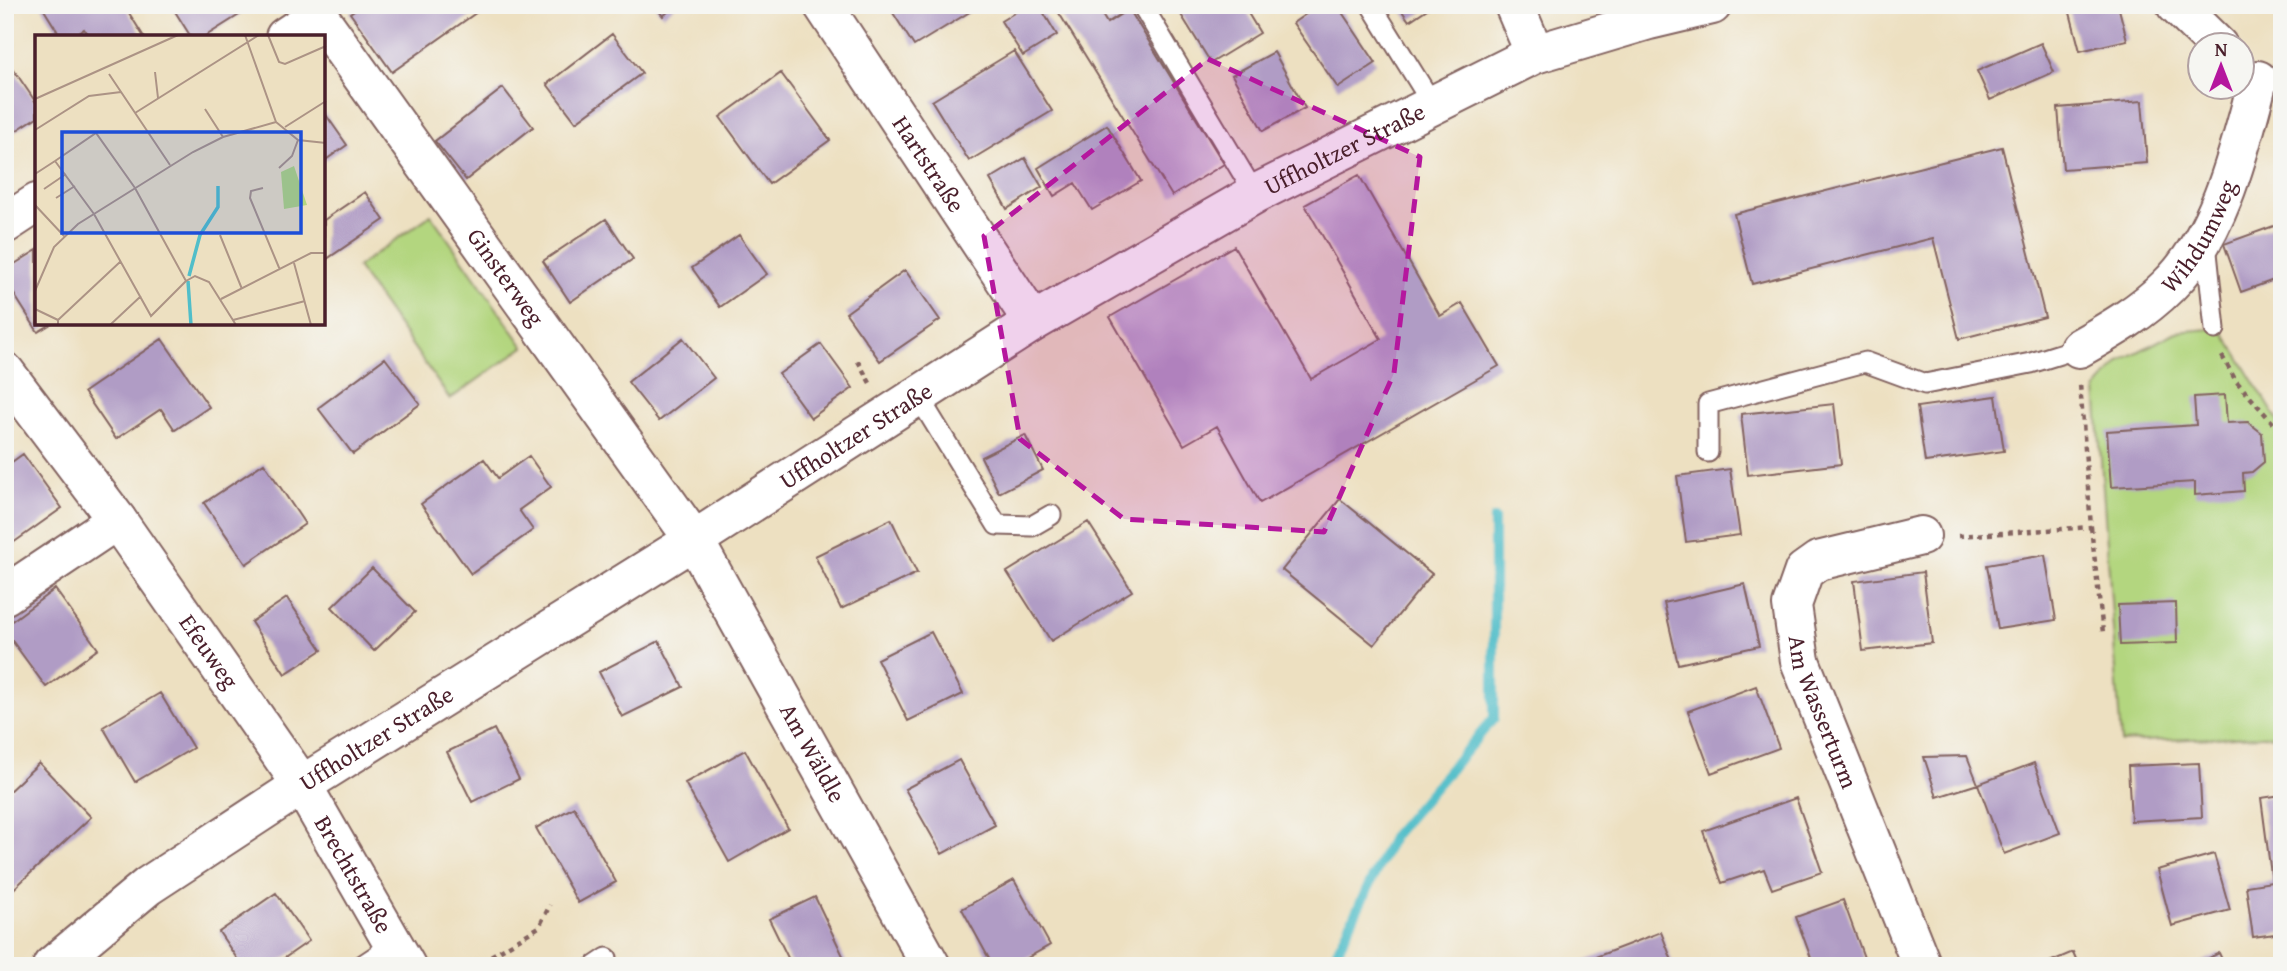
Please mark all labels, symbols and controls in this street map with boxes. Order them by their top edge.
north arrow [2186,32,2256,102]
inset map [35,35,326,326]
text: N [2215,35,2228,63]
street label: Uffholtzer Straße [1258,94,1431,204]
street label: Hartstraße [884,108,974,219]
street label: Wihdumweg [2153,175,2245,301]
street label: Ginsterweg [459,221,553,333]
street label: Uffholtzer Straße [772,373,939,498]
street label: Efeuweg [171,607,248,696]
street label: Am Wasserturm [1780,633,1867,794]
street label: Uffholtzer Straße [292,677,460,799]
street label: Am Wäldle [771,697,855,809]
street label: Brechtstraße [306,809,402,940]

